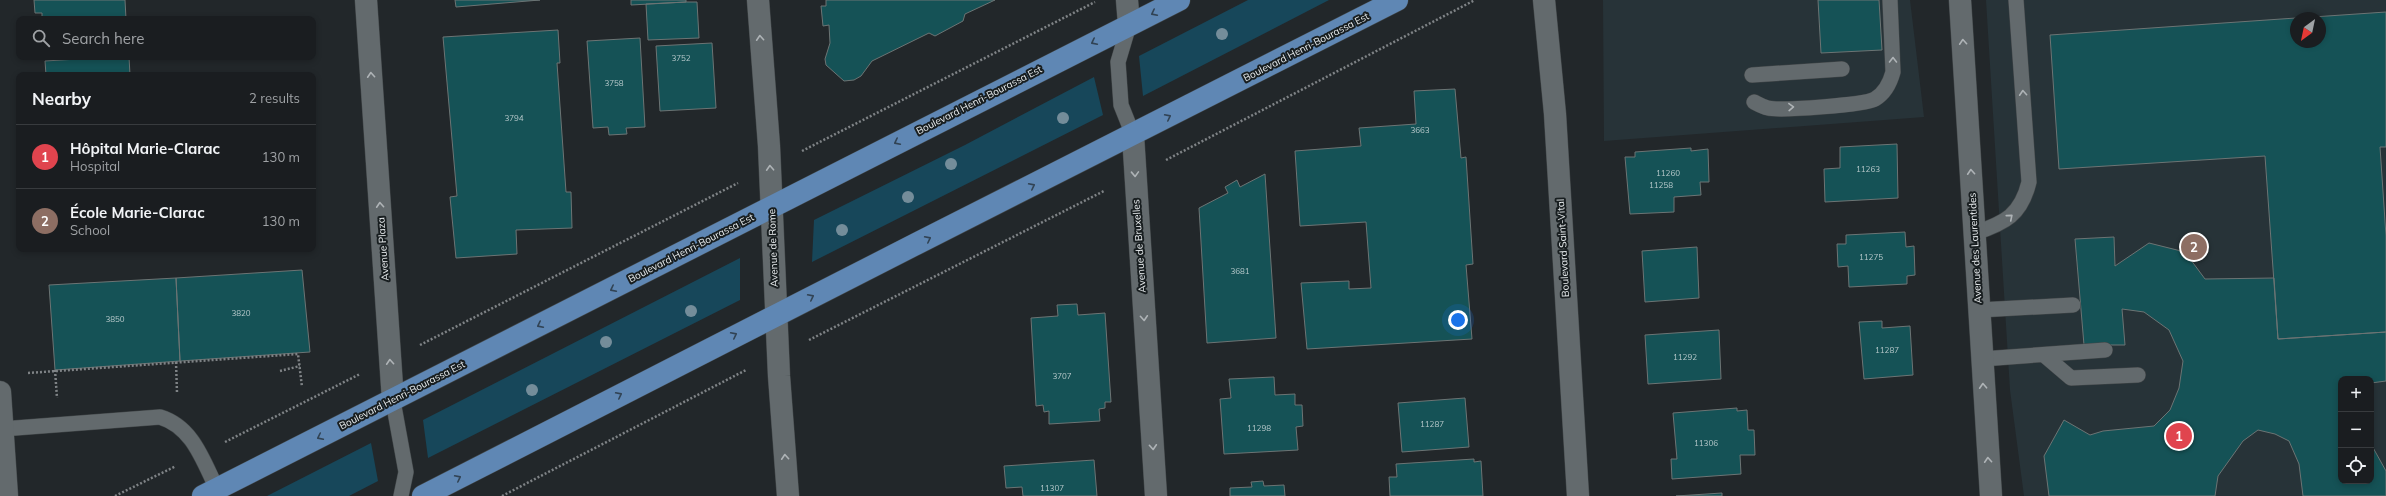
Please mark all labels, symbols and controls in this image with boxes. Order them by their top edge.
one-way arrow [1150,8,1158,15]
street label: Boulevard Henri-Bourassa Est [1241,9,1371,84]
north arrow [2290,12,2326,48]
search box [16,16,316,60]
icon: search [30,27,52,49]
text: Search here [62,29,144,48]
one-way arrow [756,35,765,41]
one-way arrow [1091,38,1098,45]
one-way arrow [1958,39,1967,45]
house number: 3752 [671,53,691,63]
one-way arrow [1889,57,1897,63]
street label: Boulevard Henri-Bourassa Est [914,62,1044,137]
one-way arrow [367,72,375,78]
house number: 3758 [604,78,624,88]
text: Nearby [32,88,91,109]
text: 2 results [249,90,300,106]
one-way arrow [2019,90,2028,96]
one-way arrow [1788,103,1794,112]
house number: 3794 [504,113,524,123]
one-way arrow [1164,114,1171,122]
house number: 3663 [1410,125,1430,135]
one-way arrow [894,138,901,145]
text: Hôpital Marie-Clarac [70,139,220,158]
text: 1 [41,149,49,165]
text: 130 m [262,149,300,165]
text: Hospital [70,158,120,174]
house number: 11263 [1856,164,1880,174]
one-way arrow [765,165,774,171]
house number: 11260 [1656,168,1680,178]
one-way arrow [1966,169,1975,175]
one-way arrow [1130,171,1139,177]
house number: 11258 [1649,180,1673,190]
one-way arrow [1028,183,1036,191]
street label: Avenue des Laurentides [1966,192,1984,304]
street label: Avenue de Bruxelles [1129,199,1149,293]
street label: Boulevard Saint-Vital [1554,199,1572,297]
one-way arrow [375,202,384,208]
text: École Marie-Clarac [70,203,205,222]
street label: Avenue de Rome [765,209,781,287]
street label: Boulevard Henri-Bourassa Est [626,210,756,285]
text: 2 [41,213,49,229]
text: 130 m [262,213,300,229]
one-way arrow [2005,214,2012,221]
street label: Avenue Plaza [374,217,392,281]
text: School [70,222,110,238]
pin: 2 [2181,232,2207,262]
one-way arrow [923,236,931,243]
house number: 11275 [1859,252,1883,262]
house number: 3681 [1230,266,1250,276]
one-way arrow [609,284,617,292]
one-way arrow [807,294,815,302]
house number: 3820 [231,308,251,318]
your location [1448,310,1468,330]
house number: 3850 [105,314,125,324]
one-way arrow [1139,315,1148,321]
one-way arrow [537,320,545,328]
one-way arrow [730,332,737,340]
house number: 11287 [1875,345,1899,355]
house number: 11292 [1673,352,1697,362]
street label: Boulevard Henri-Bourassa Est [337,357,467,432]
one-way arrow [386,359,395,365]
house number: 3707 [1052,371,1072,381]
map controls [2338,376,2374,484]
button: + [2338,376,2374,412]
one-way arrow [1979,383,1988,389]
one-way arrow [614,392,622,400]
button: − [2338,412,2374,448]
house number: 11287 [1420,419,1444,429]
pin: 1 [2166,421,2192,451]
house number: 11298 [1247,423,1271,433]
one-way arrow [317,432,325,440]
house number: 11306 [1694,438,1718,448]
one-way arrow [1148,444,1157,450]
button: locate [2338,448,2374,484]
one-way arrow [781,454,790,460]
one-way arrow [1984,457,1993,463]
one-way arrow [453,475,461,483]
house number: 11307 [1040,483,1064,493]

